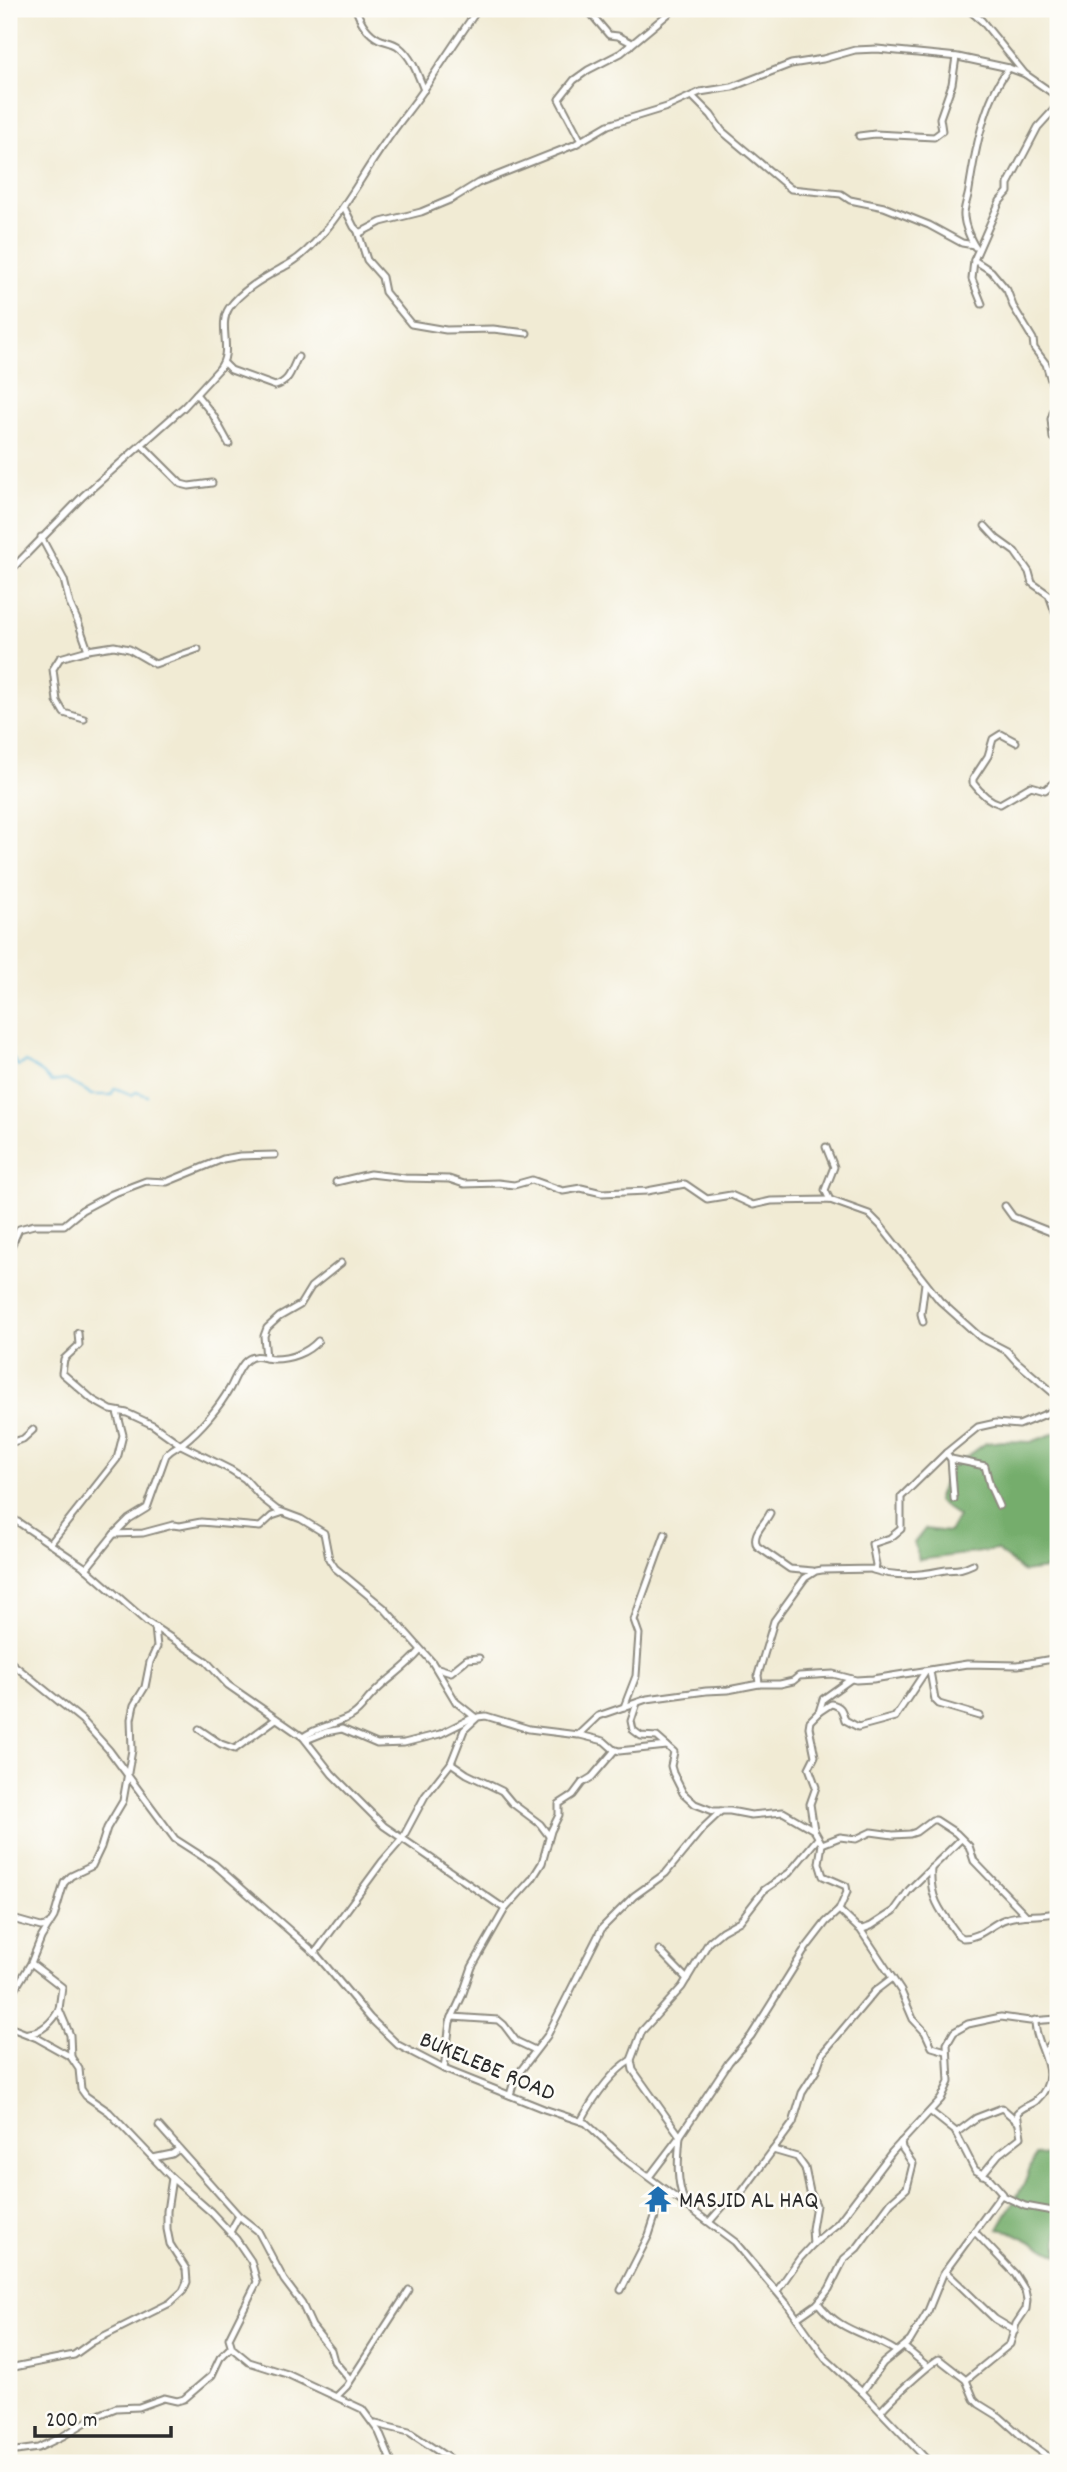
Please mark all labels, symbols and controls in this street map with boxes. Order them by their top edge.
street label: BUKELEBE ROAD [414,2024,560,2112]
temple icon: MASJID AL HAQ [643,2184,673,2214]
place label: MASJID AL HAQ [679,2185,819,2219]
scale bar [35,2395,172,2439]
text: 200 m [46,2407,97,2437]

